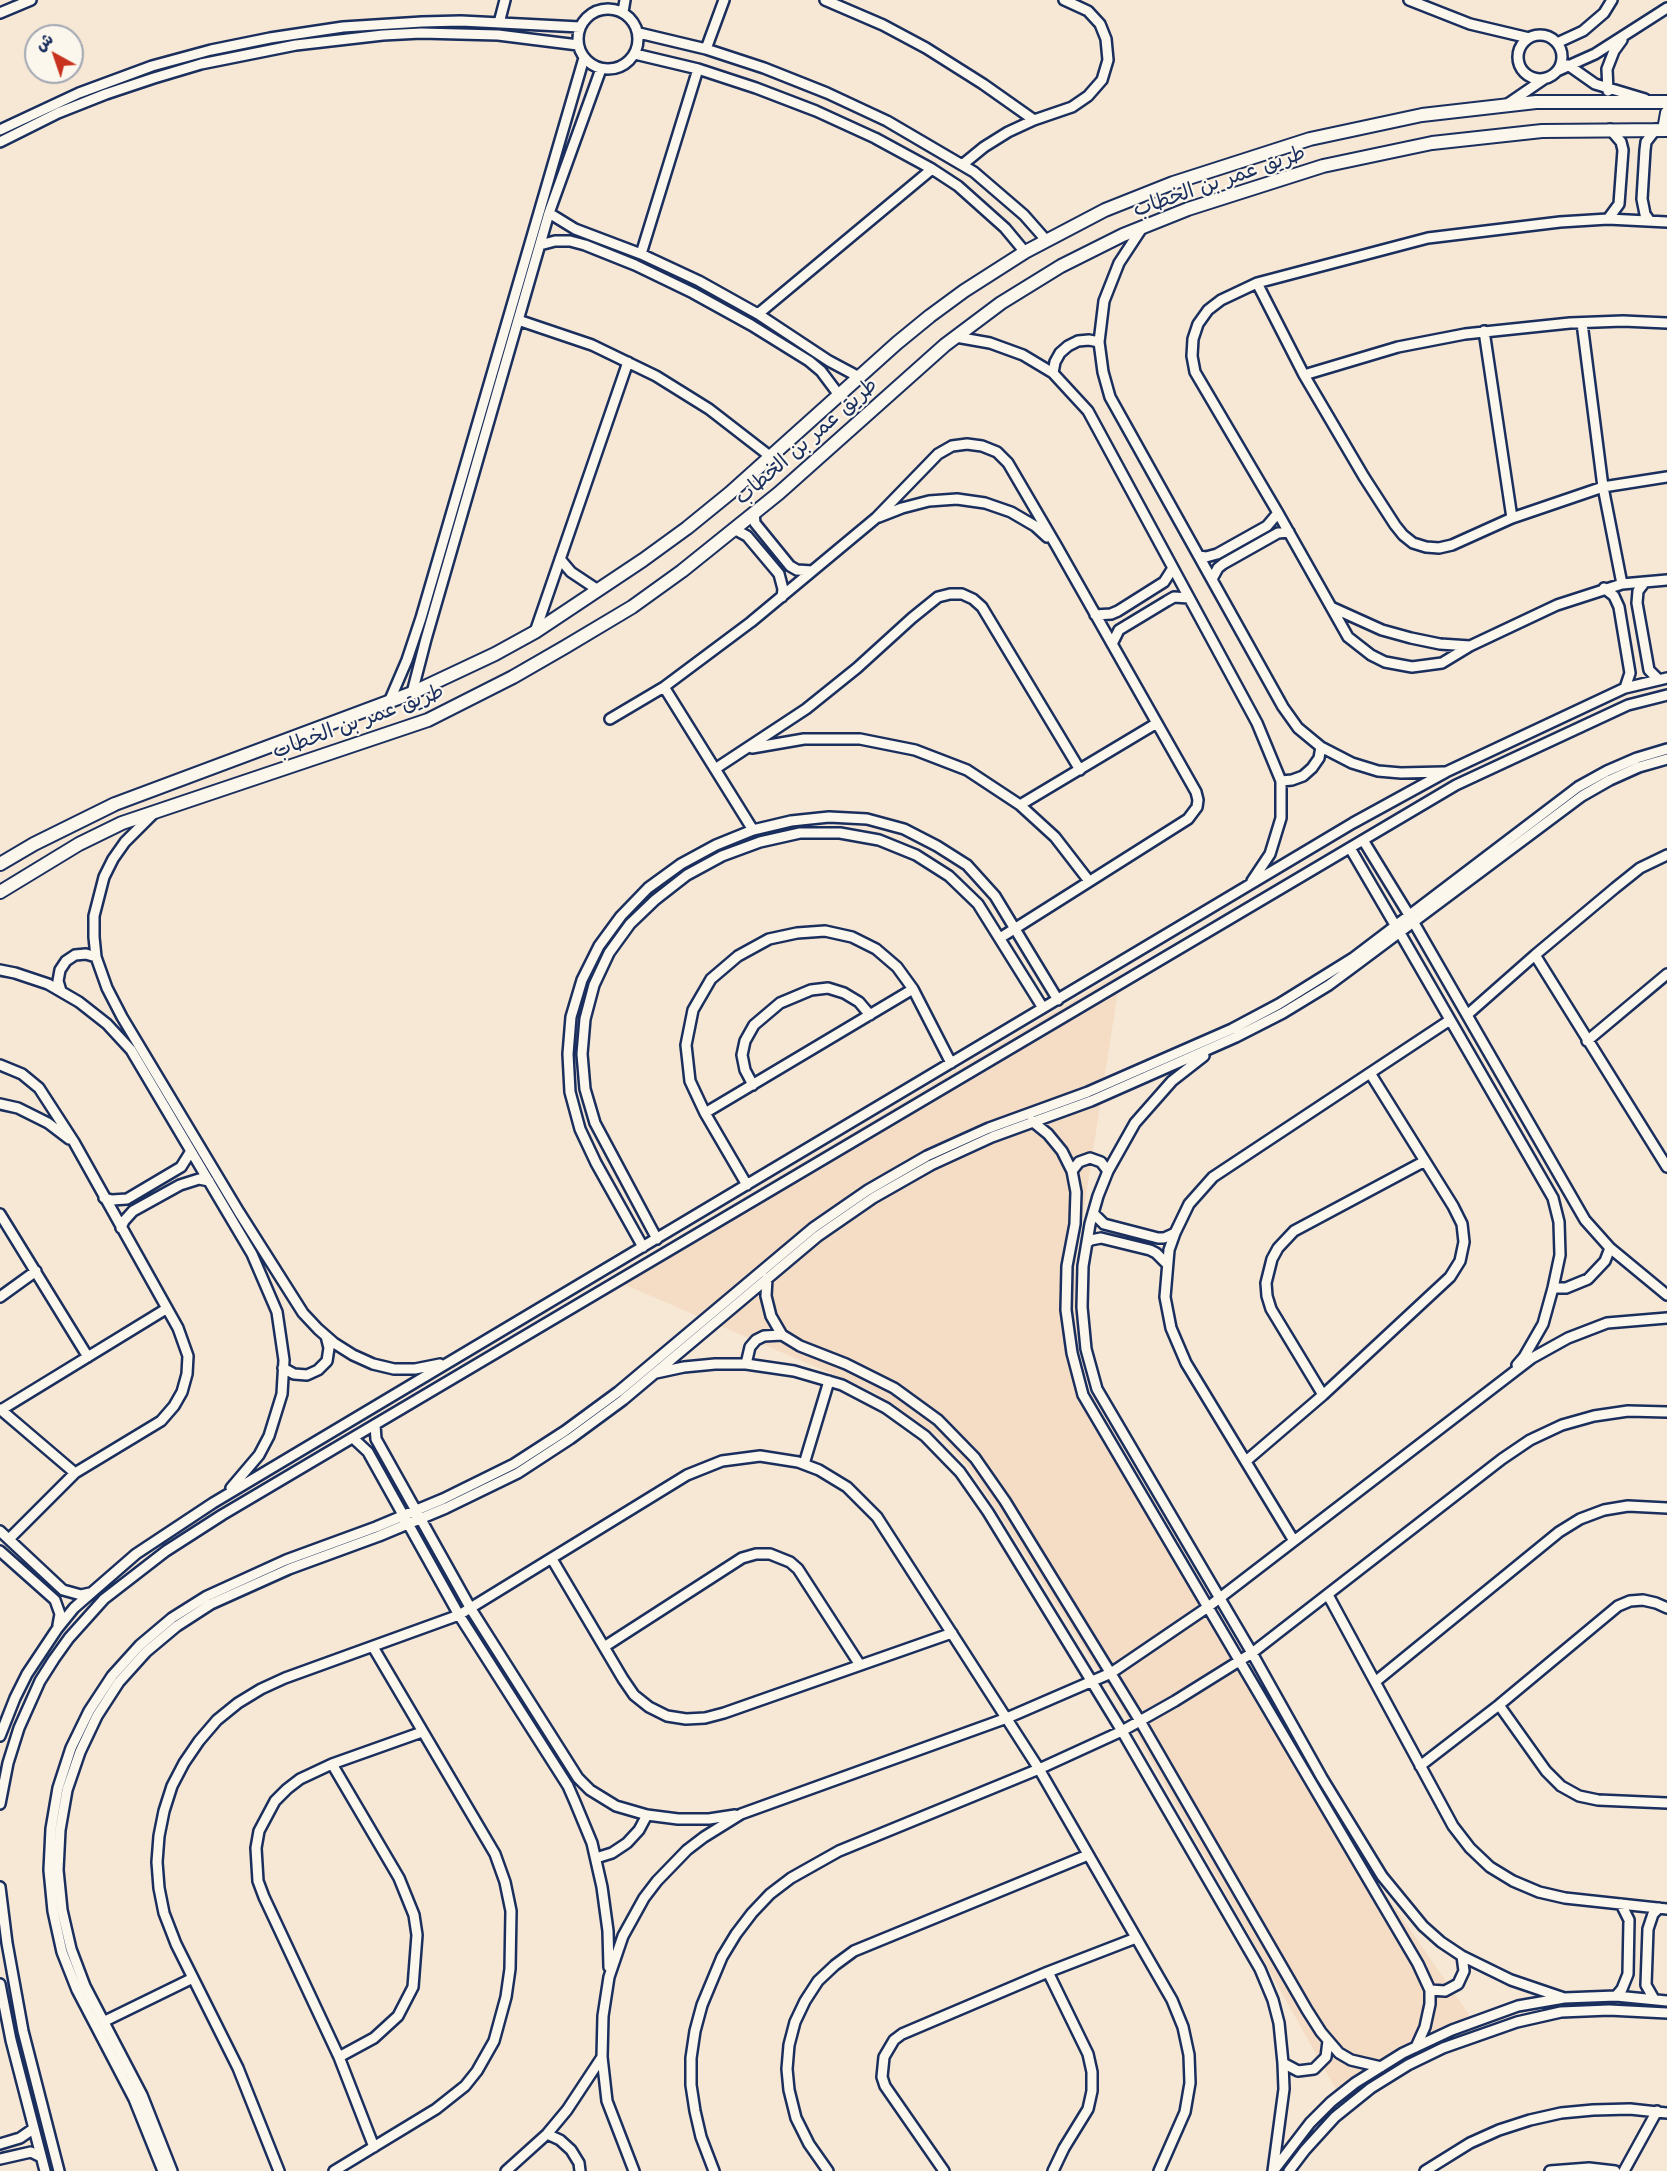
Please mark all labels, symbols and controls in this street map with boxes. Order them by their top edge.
north arrow [24,24,84,84]
text: ش [30,28,57,55]
street label: طريق عمر بن الخطاب [1129,140,1309,222]
street label: طريق عمر بن الخطاب [730,372,882,510]
street label: طريق عمر بن الخطاب [269,678,447,764]

